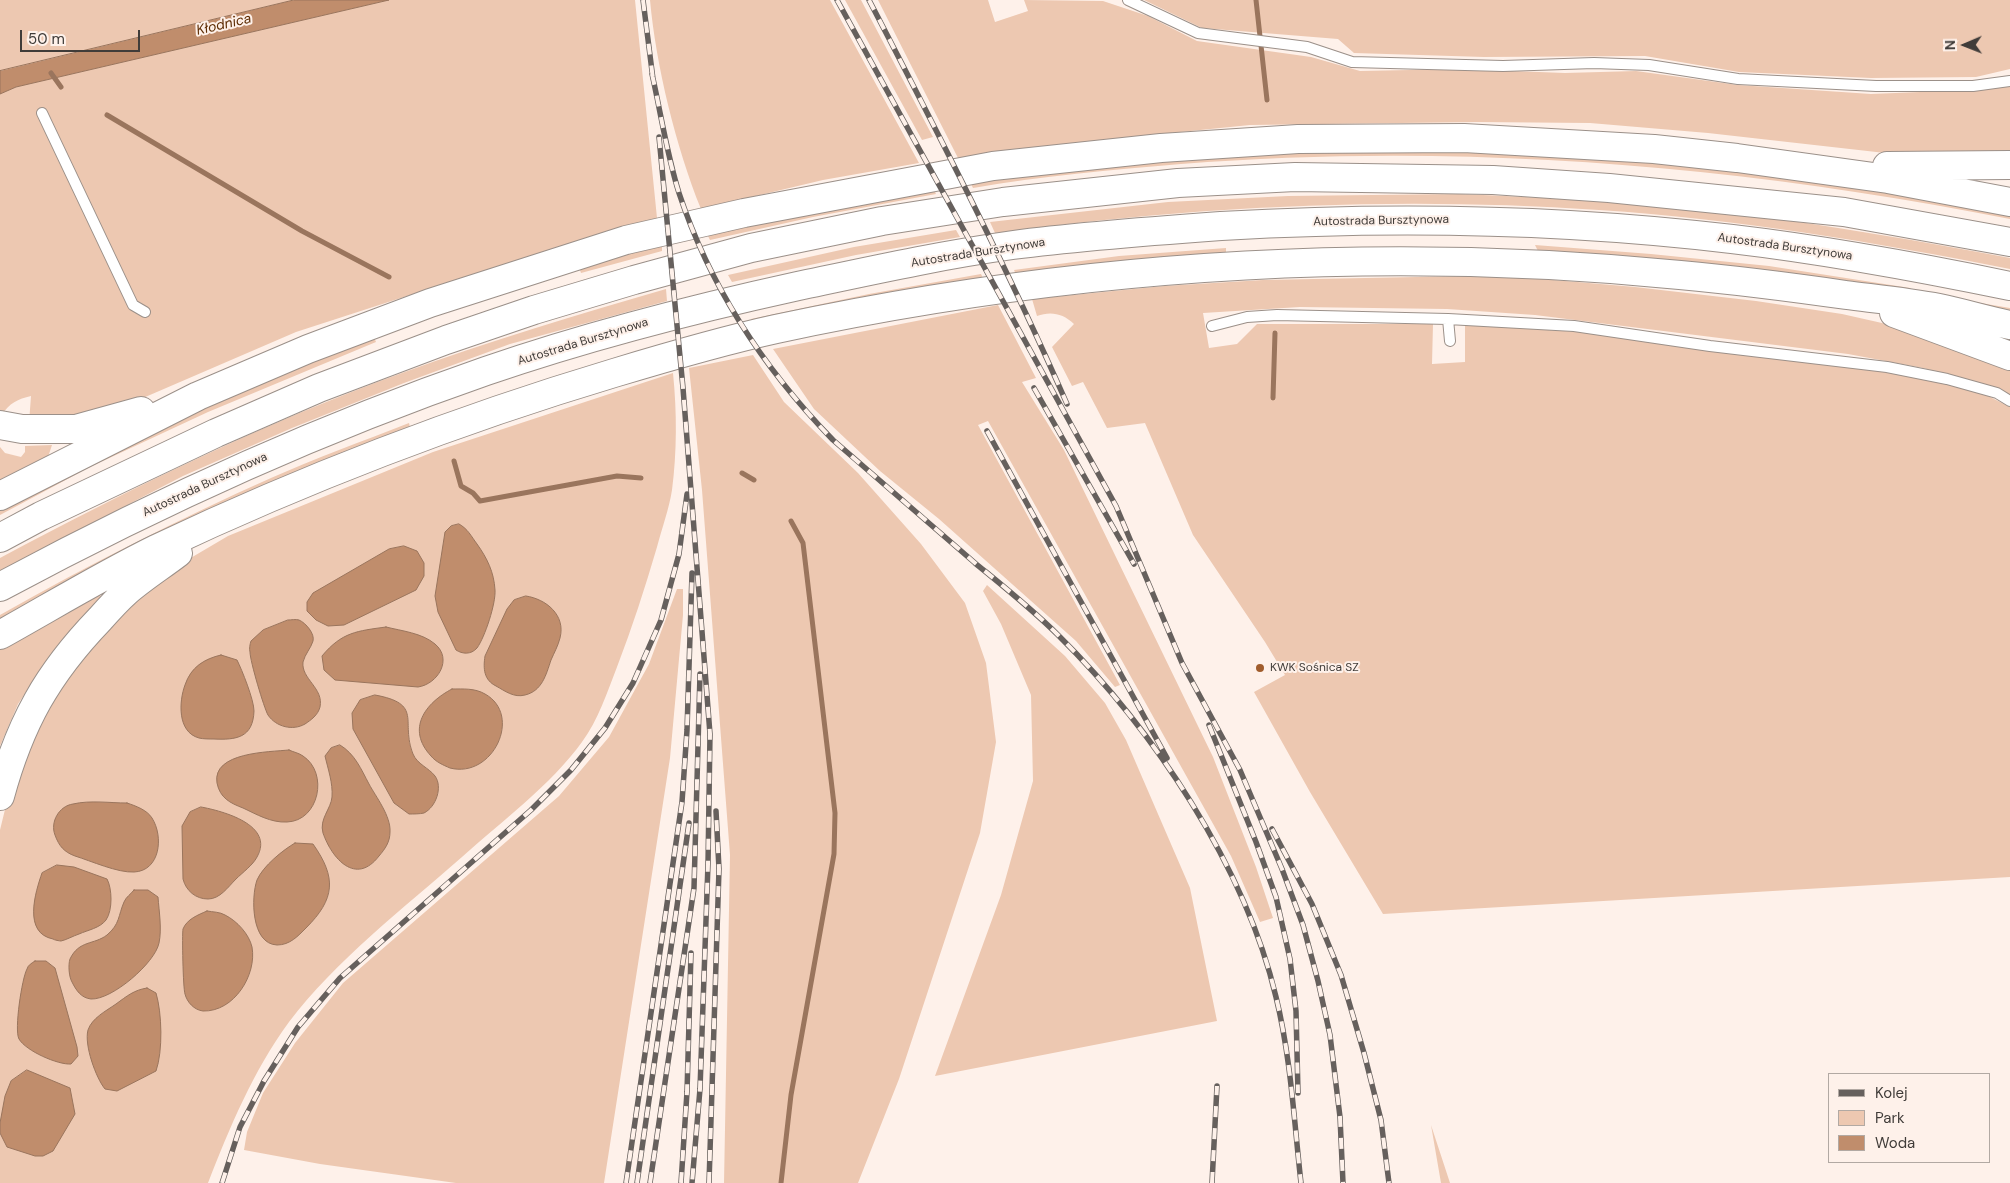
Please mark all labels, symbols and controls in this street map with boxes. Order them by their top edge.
water label: Kłodnica [195,11,253,39]
scale bar [22,20,142,52]
north arrow [1940,20,1990,70]
text: 50 m [28,29,65,49]
text: N [1941,40,1959,51]
street label: Autostrada Bursztynowa [1313,213,1449,229]
street label: Autostrada Bursztynowa [1717,230,1853,264]
street label: Autostrada Bursztynowa [910,235,1046,271]
street label: Autostrada Bursztynowa [516,315,650,369]
street label: Autostrada Bursztynowa [140,450,270,520]
place label: KWK Sośnica SZ [1270,661,1359,675]
marker: KWK Sośnica SZ [1254,662,1266,674]
legend [1828,1073,1990,1163]
text: Kolej [1875,1083,1908,1103]
text: Park [1875,1108,1905,1128]
text: Woda [1875,1133,1915,1153]

